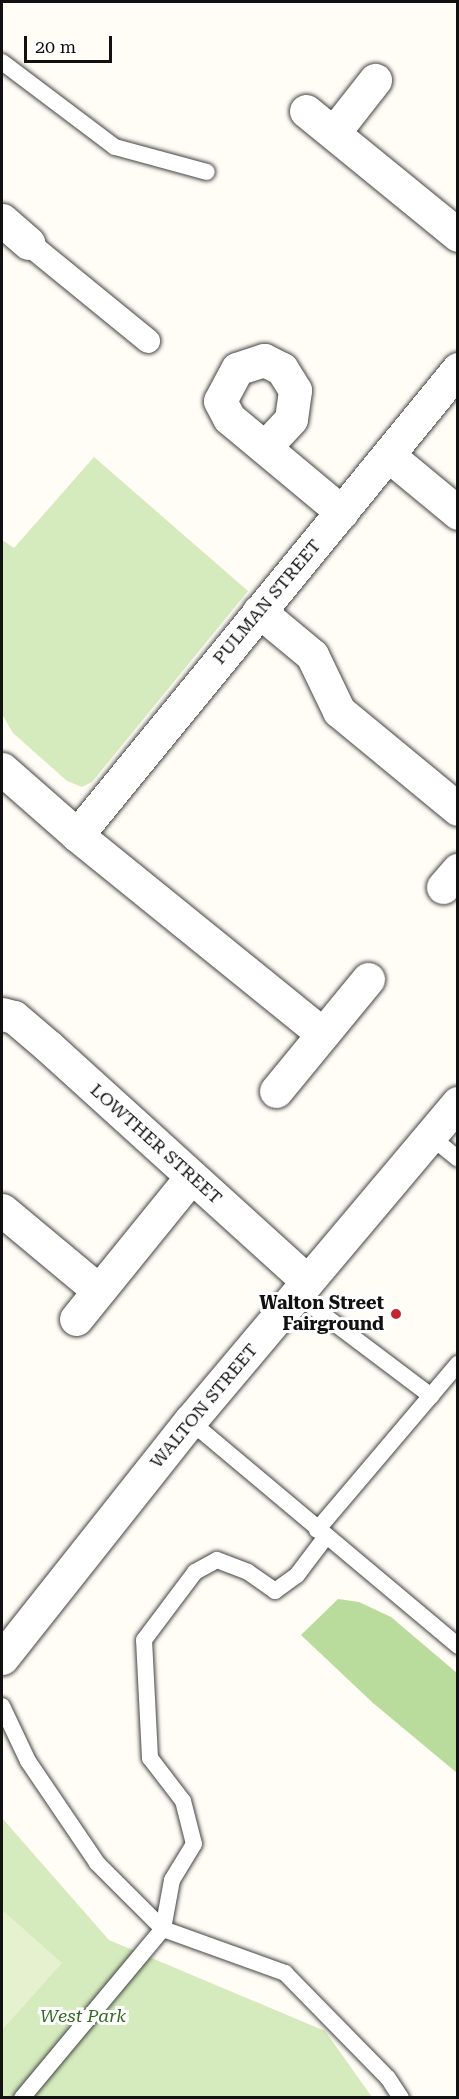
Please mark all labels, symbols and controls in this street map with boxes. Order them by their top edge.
scale bar [27,24,116,62]
text: 20 m [35,36,76,57]
street label: PULMAN STREET [208,535,326,669]
street label: LOWTHER STREET [86,1079,226,1209]
place label: Walton Street Fairground [259,1293,384,1336]
marker: Walton Street Fairground [389,1307,403,1321]
street label: WALTON STREET [146,1339,262,1473]
park label: West Park [40,2005,126,2027]

